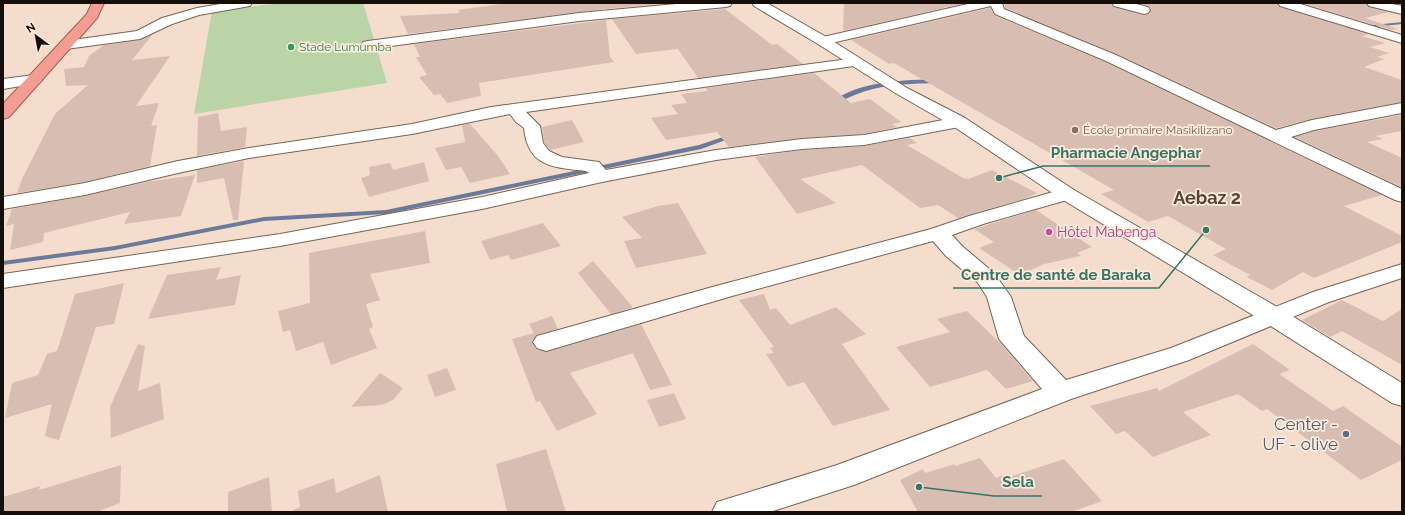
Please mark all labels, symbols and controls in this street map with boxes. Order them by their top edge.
north arrow [16,16,56,56]
text: N [24,20,38,36]
place label: Stade Lumumba [299,40,392,54]
marker: Stade Lumumba [286,42,296,52]
place label: École primaire Masikilizano [1083,123,1233,137]
marker: École primaire Masikilizano [1070,125,1080,135]
callout: Pharmacie Angephar [1043,139,1210,166]
text: Pharmacie Angephar [1051,144,1201,162]
district label: Aebaz 2 [1173,187,1241,208]
place label: Hôtel Mabenga [1057,224,1156,240]
marker: Hôtel Mabenga [1044,227,1054,237]
callout: Centre de santé de Baraka [953,261,1159,288]
text: Centre de santé de Baraka [961,266,1151,284]
place label: Center - UF - olive [1263,414,1338,454]
marker: Center - UF - olive [1341,429,1351,439]
callout: Sela [994,469,1042,496]
text: Sela [1002,473,1034,491]

